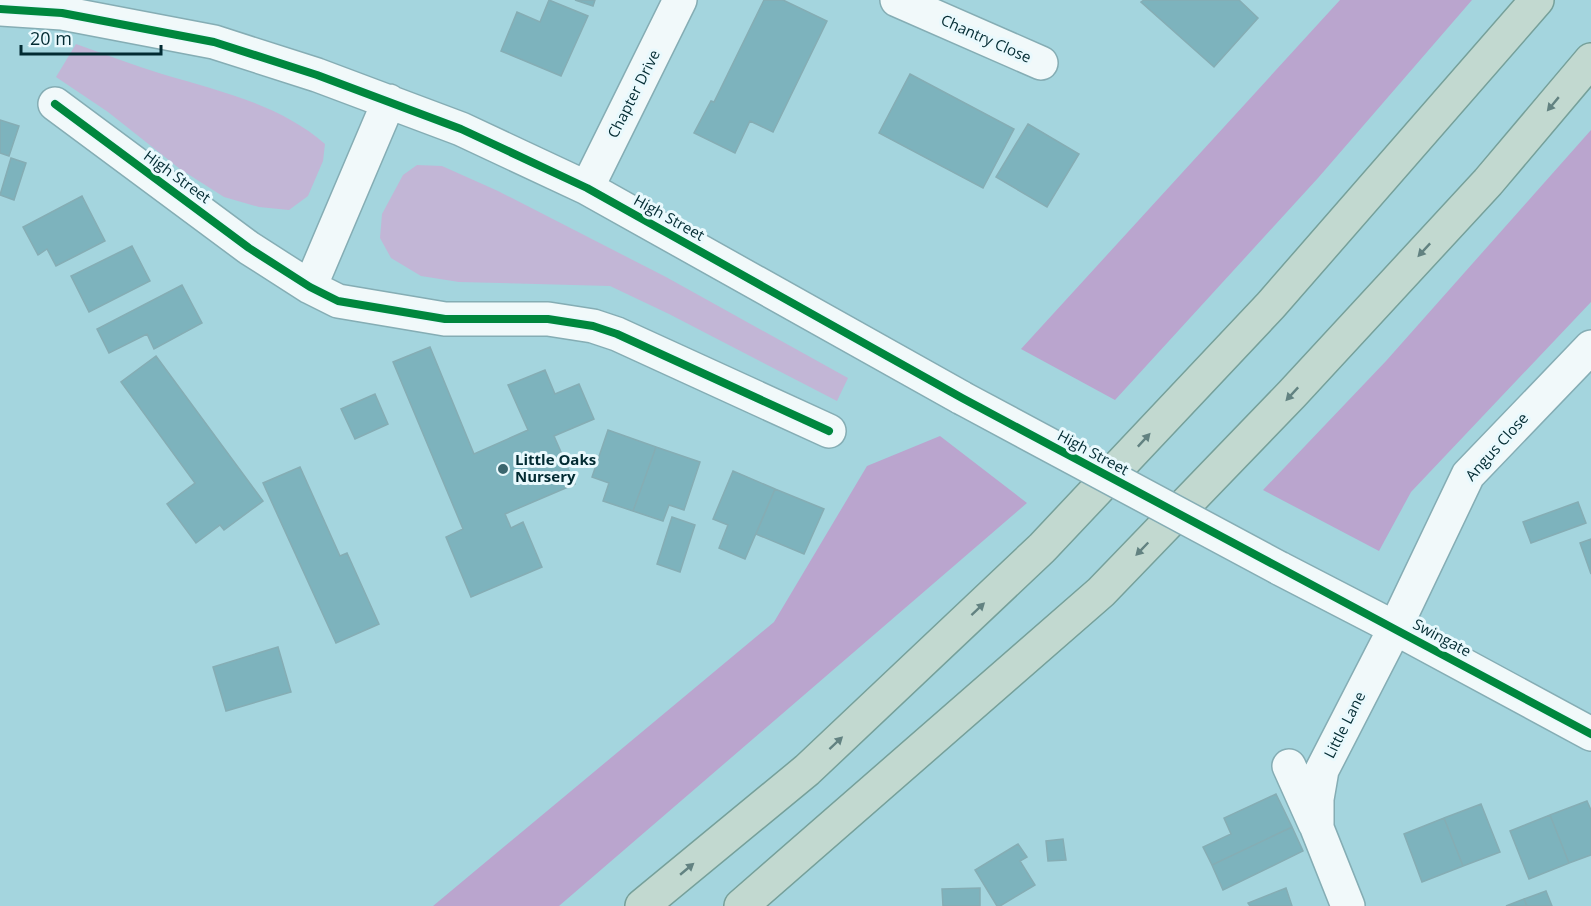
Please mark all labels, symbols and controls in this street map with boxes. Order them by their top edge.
street label: Chantry Close [938,9,1035,67]
scale bar [21,18,160,56]
text: 20 m [30,26,72,50]
street label: Chapter Drive [602,46,664,141]
one-way arrow [1547,96,1560,111]
street label: High Street [140,145,215,207]
street label: High Street [631,189,708,245]
one-way arrow [1417,243,1431,258]
one-way arrow [1285,386,1299,401]
street label: Angus Close [1460,408,1532,485]
street label: High Street [1054,425,1133,479]
one-way arrow [1137,433,1150,448]
place label: Little Oaks Nursery [515,449,596,486]
marker: Little Oaks Nursery [496,462,510,476]
one-way arrow [1135,542,1149,557]
one-way arrow [970,602,985,616]
street label: Swingate [1410,613,1475,661]
street label: Little Lane [1319,688,1369,761]
one-way arrow [828,736,842,750]
one-way arrow [679,862,695,875]

